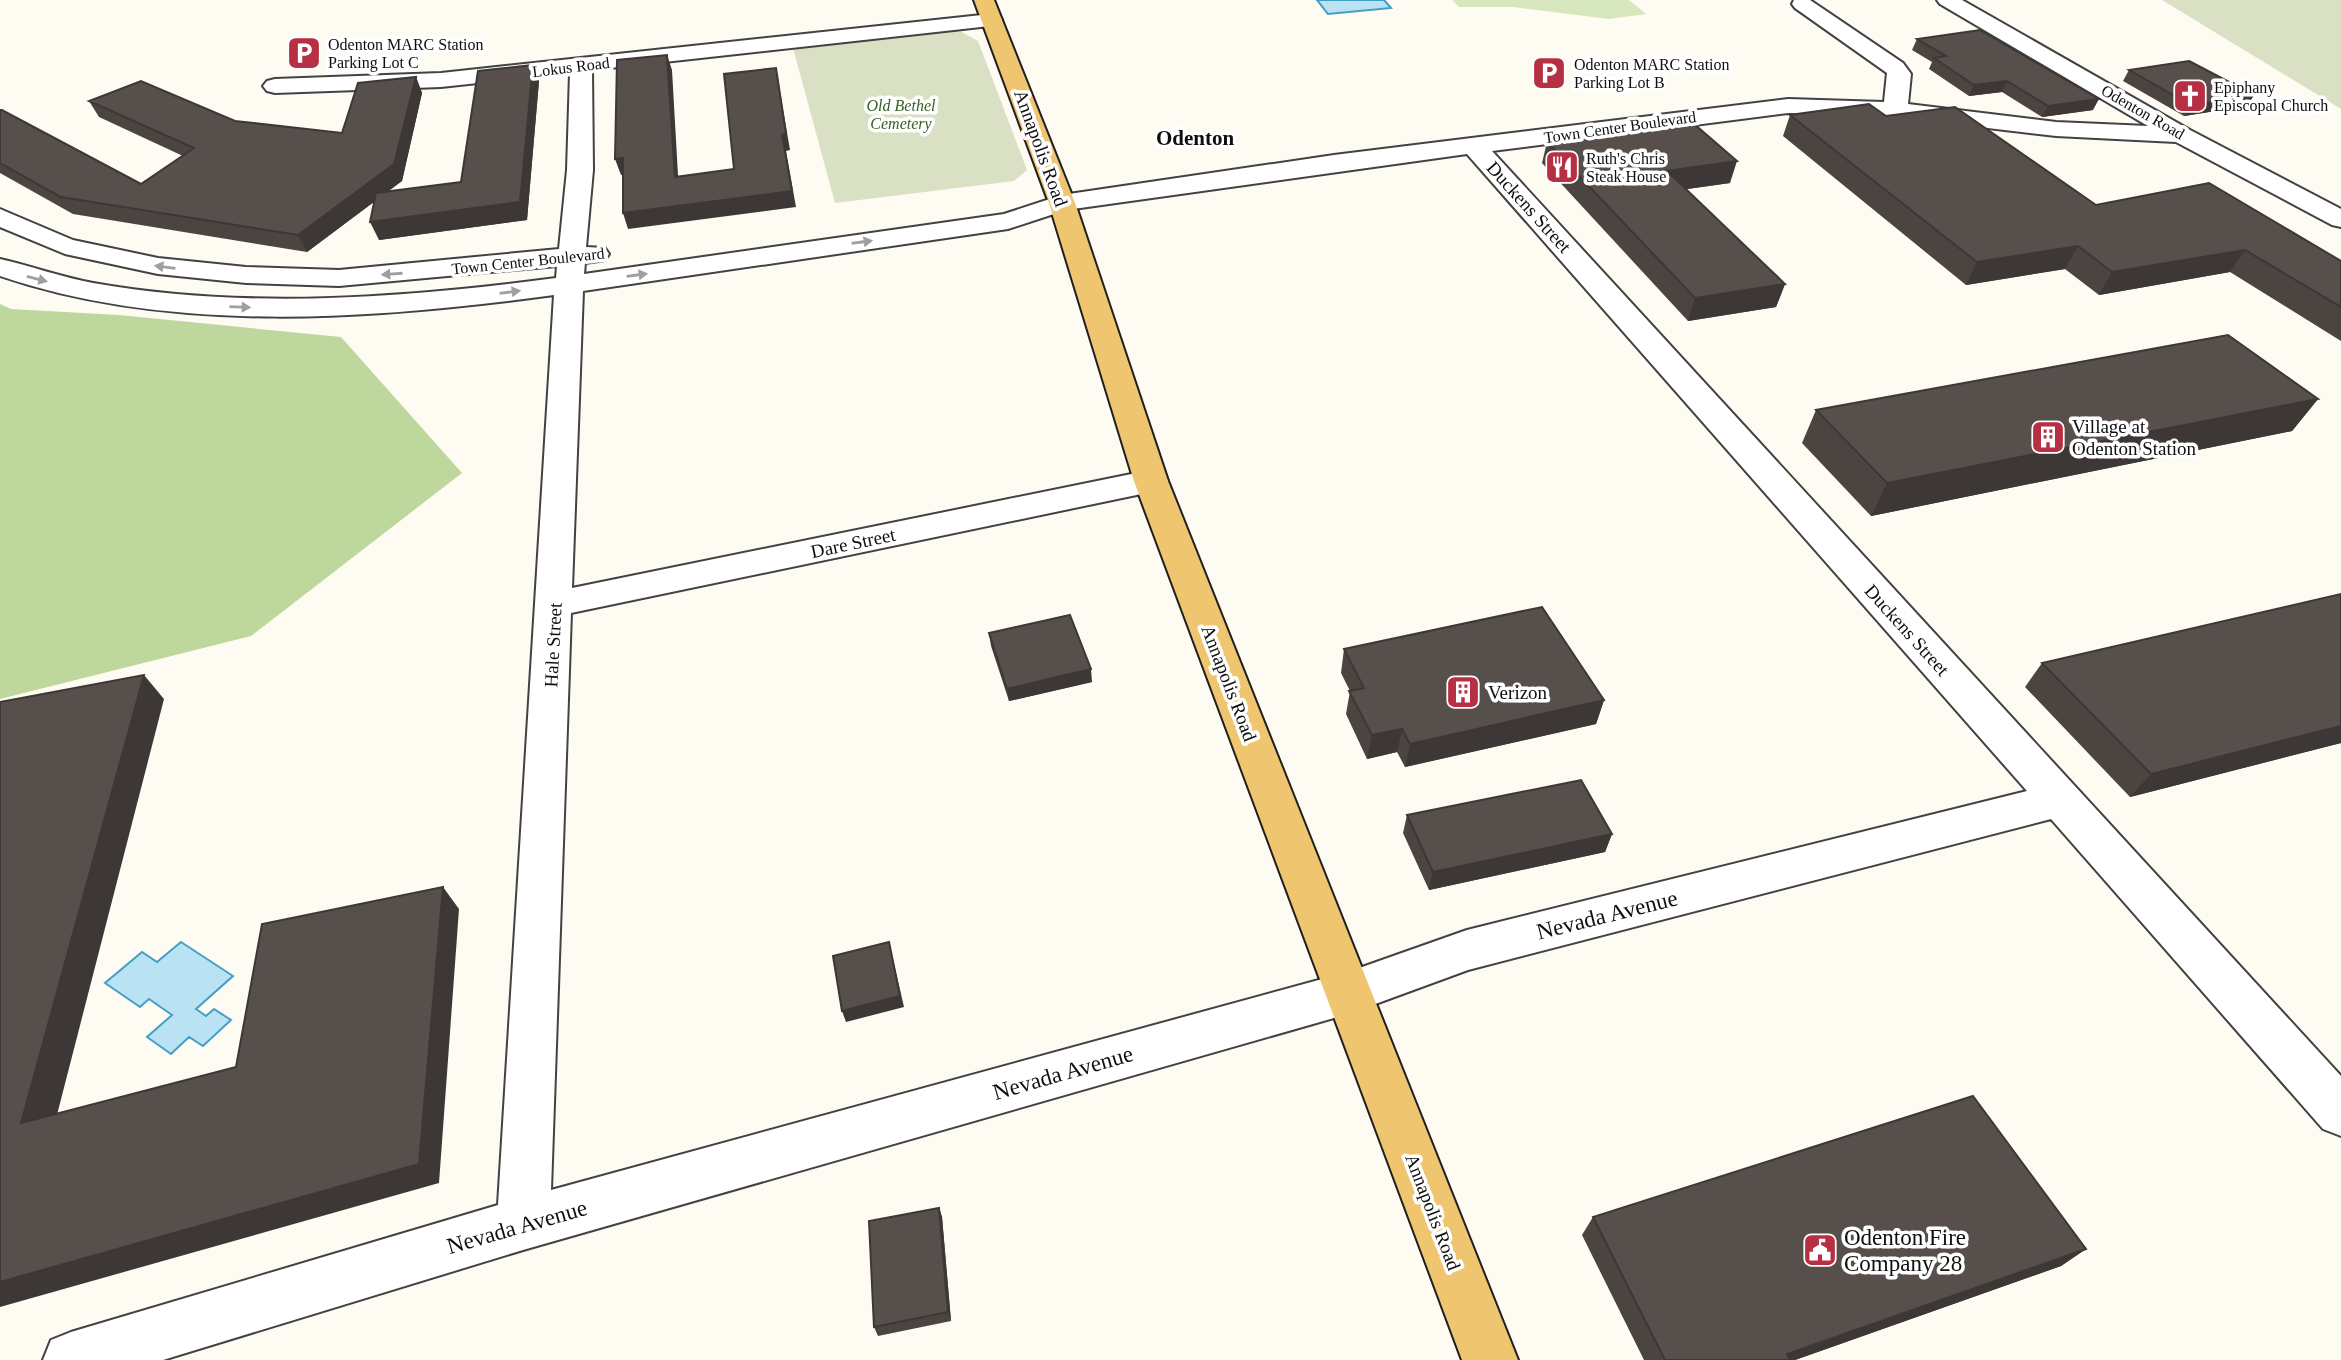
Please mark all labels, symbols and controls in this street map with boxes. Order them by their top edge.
parking icon: Odenton MARC Station Parking Lot C [285,34,323,72]
place label: Odenton MARC Station Parking Lot C [328,36,484,72]
street label: Lokus Road [531,54,611,80]
parking icon: Odenton MARC Station Parking Lot B [1530,54,1568,92]
place label: Odenton MARC Station Parking Lot B [1574,56,1730,92]
church icon: Epiphany Episcopal Church [2171,77,2209,115]
place label: Epiphany Episcopal Church [2214,79,2328,115]
street label: Odenton Road [2099,81,2187,143]
street label: Annapolis Road [1010,87,1072,210]
park label: Old Bethel Cemetery [867,97,936,133]
street label: Town Center Boulevard [1543,108,1697,146]
district label: Odenton [1156,126,1234,150]
restaurant icon: Ruth's Chris Steak House [1543,148,1581,186]
place label: Ruth's Chris Steak House [1586,150,1666,185]
street label: Duckens Street [1483,157,1576,257]
one-way arrow [851,236,873,247]
street label: Town Center Boulevard [451,245,605,277]
one-way arrow [154,261,176,272]
one-way arrow [381,269,403,280]
one-way arrow [626,269,648,280]
one-way arrow [26,274,48,285]
one-way arrow [499,286,521,297]
one-way arrow [230,301,252,313]
place label: Village at Odenton Station [2072,416,2197,459]
building icon: Village at Odenton Station [2029,418,2067,456]
street label: Dare Street [809,524,898,562]
street label: Duckens Street [1861,580,1954,680]
street label: Hale Street [540,601,566,688]
street label: Annapolis Road [1197,622,1261,745]
building icon: Verizon [1444,673,1482,711]
place label: Verizon [1488,682,1548,703]
street label: Nevada Avenue [1534,885,1680,945]
street label: Nevada Avenue [990,1041,1136,1105]
street label: Annapolis Road [1401,1151,1465,1274]
street label: Nevada Avenue [444,1195,590,1259]
place label: Odenton Fire Company 28 [1844,1225,1966,1276]
public building icon: Odenton Fire Company 28 [1801,1231,1839,1269]

